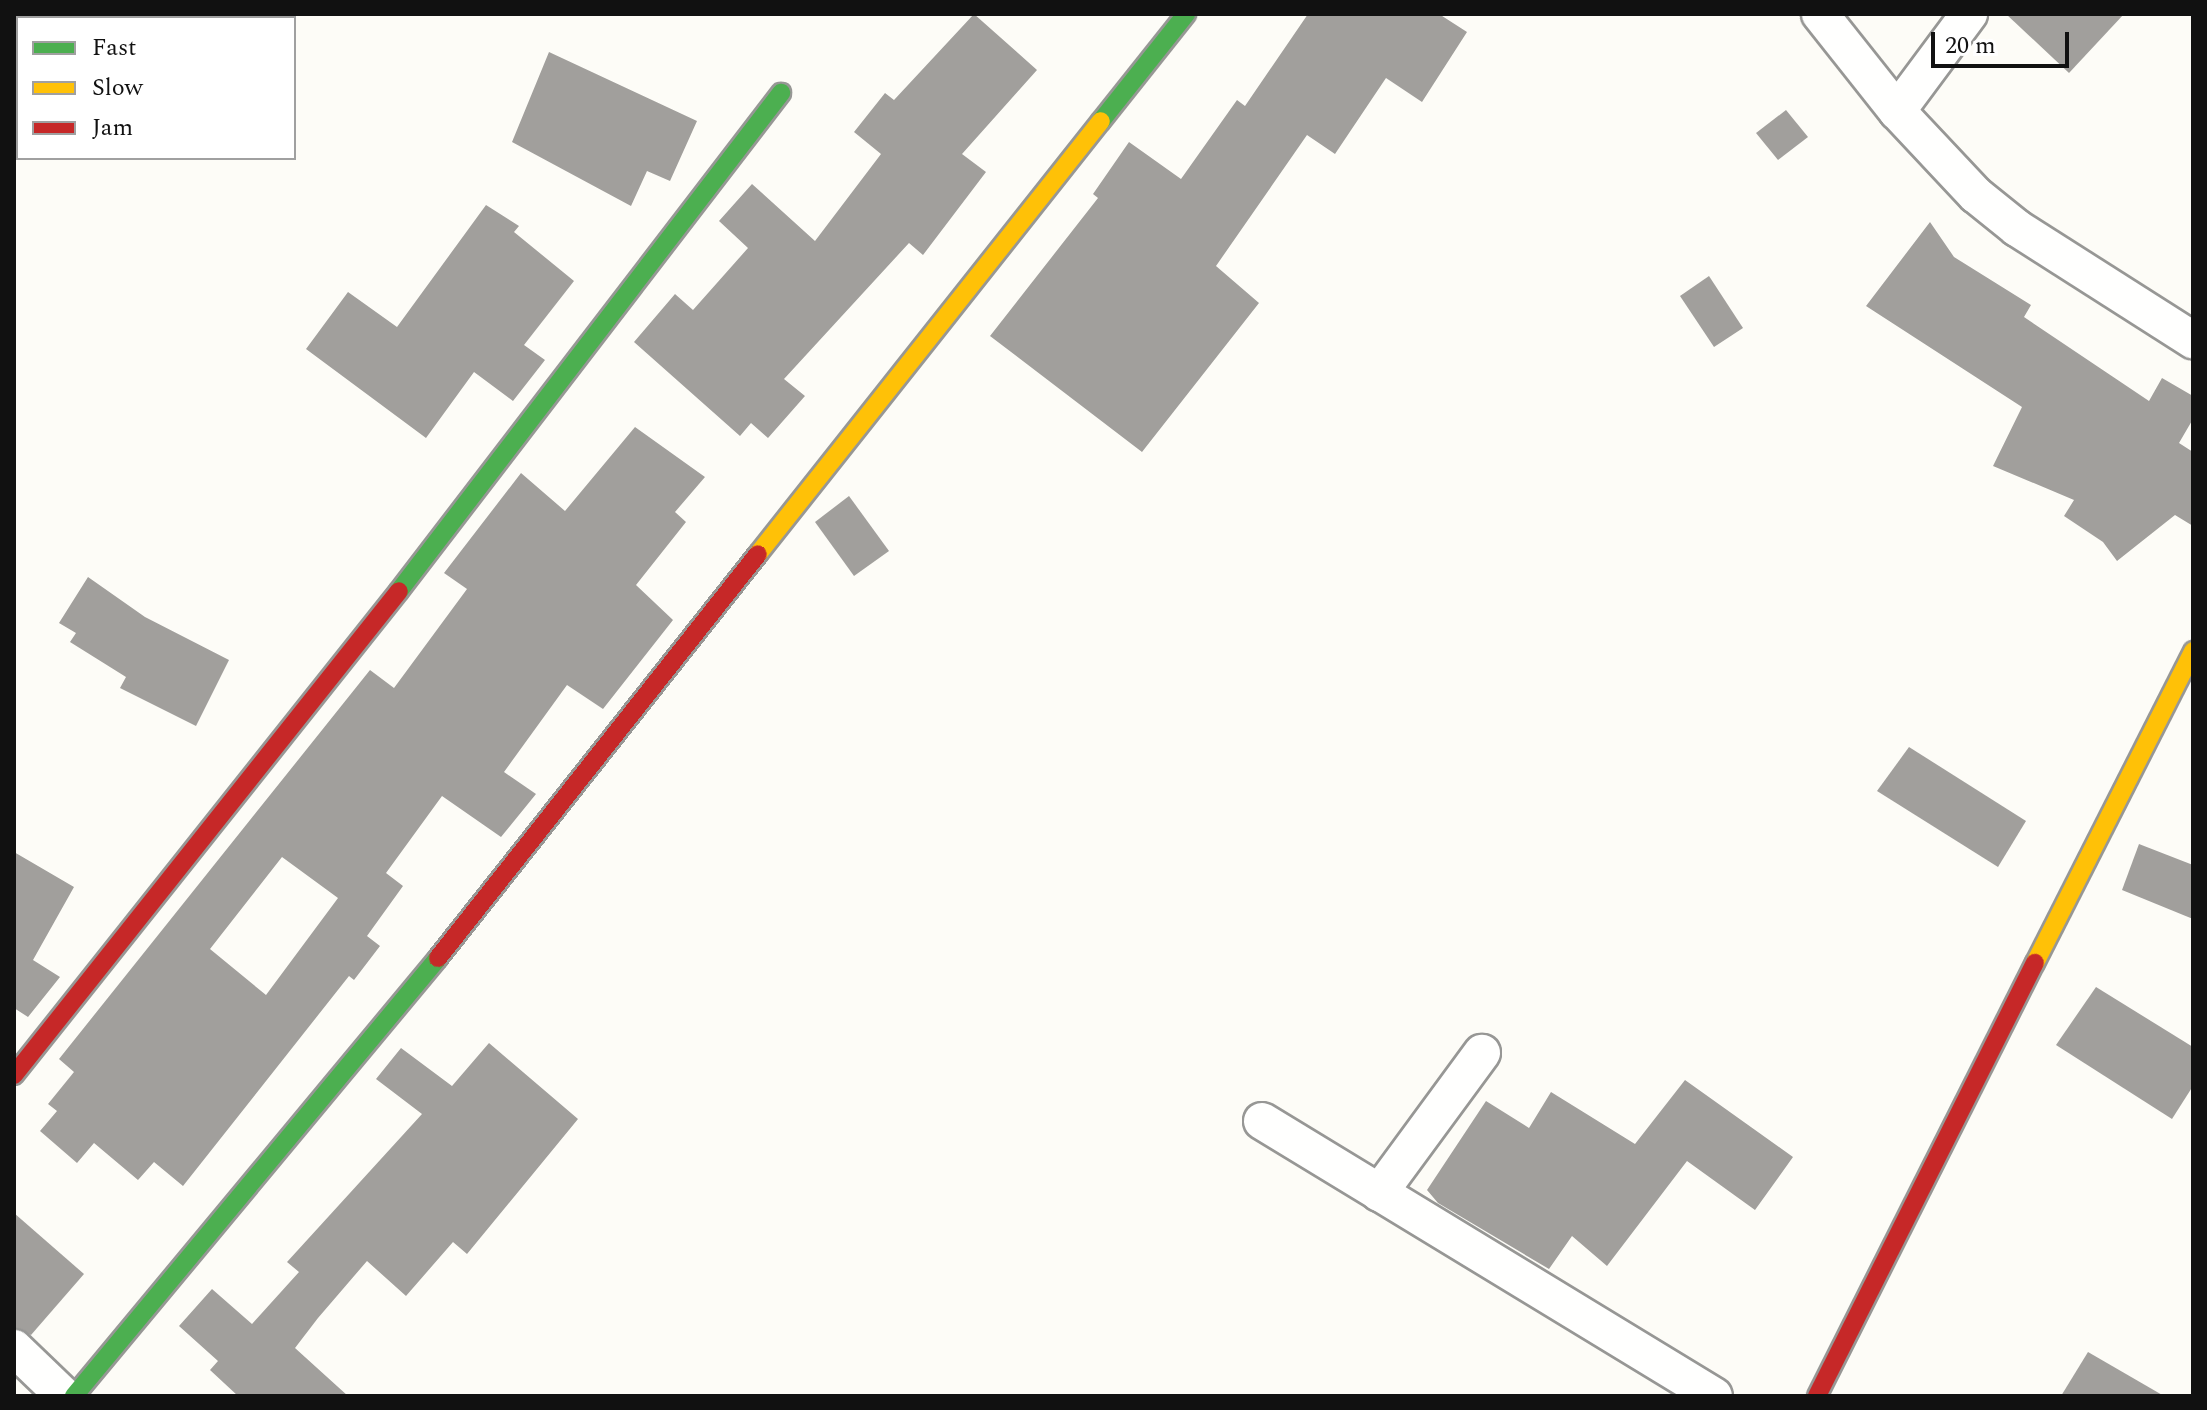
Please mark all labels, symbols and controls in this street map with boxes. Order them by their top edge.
legend [16,16,296,160]
scale bar [1935,16,2073,66]
text: 20 m [1945,28,1996,64]
text: Fast [92,30,137,66]
text: Slow [92,70,143,106]
text: Jam [92,110,133,146]

